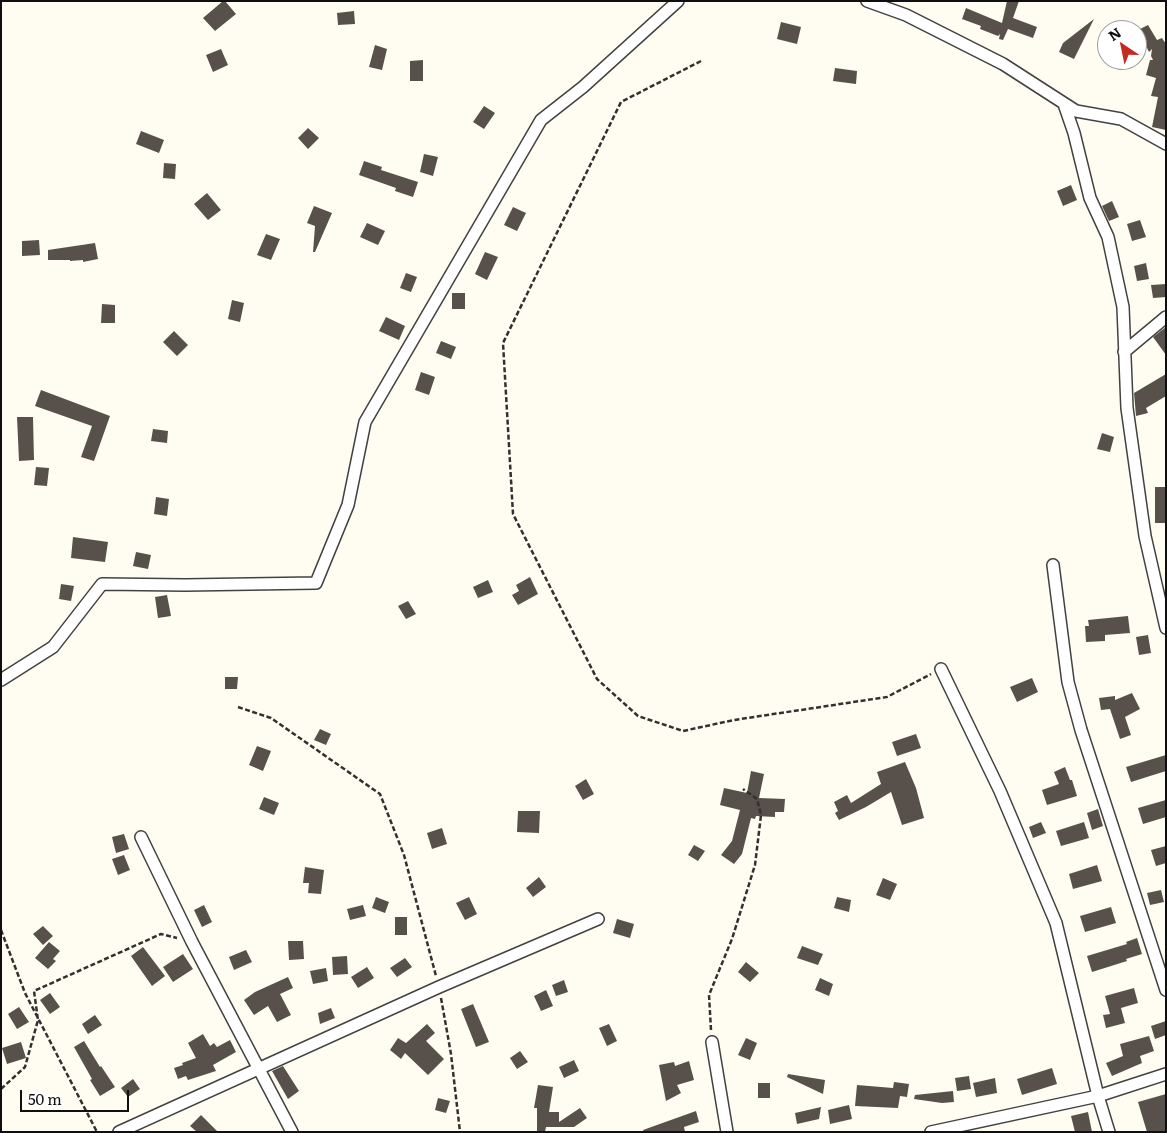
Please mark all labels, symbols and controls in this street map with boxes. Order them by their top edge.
north arrow [1097,20,1147,70]
text: N [1104,22,1125,45]
scale bar [22,1080,131,1112]
text: 50 m [28,1087,62,1110]

